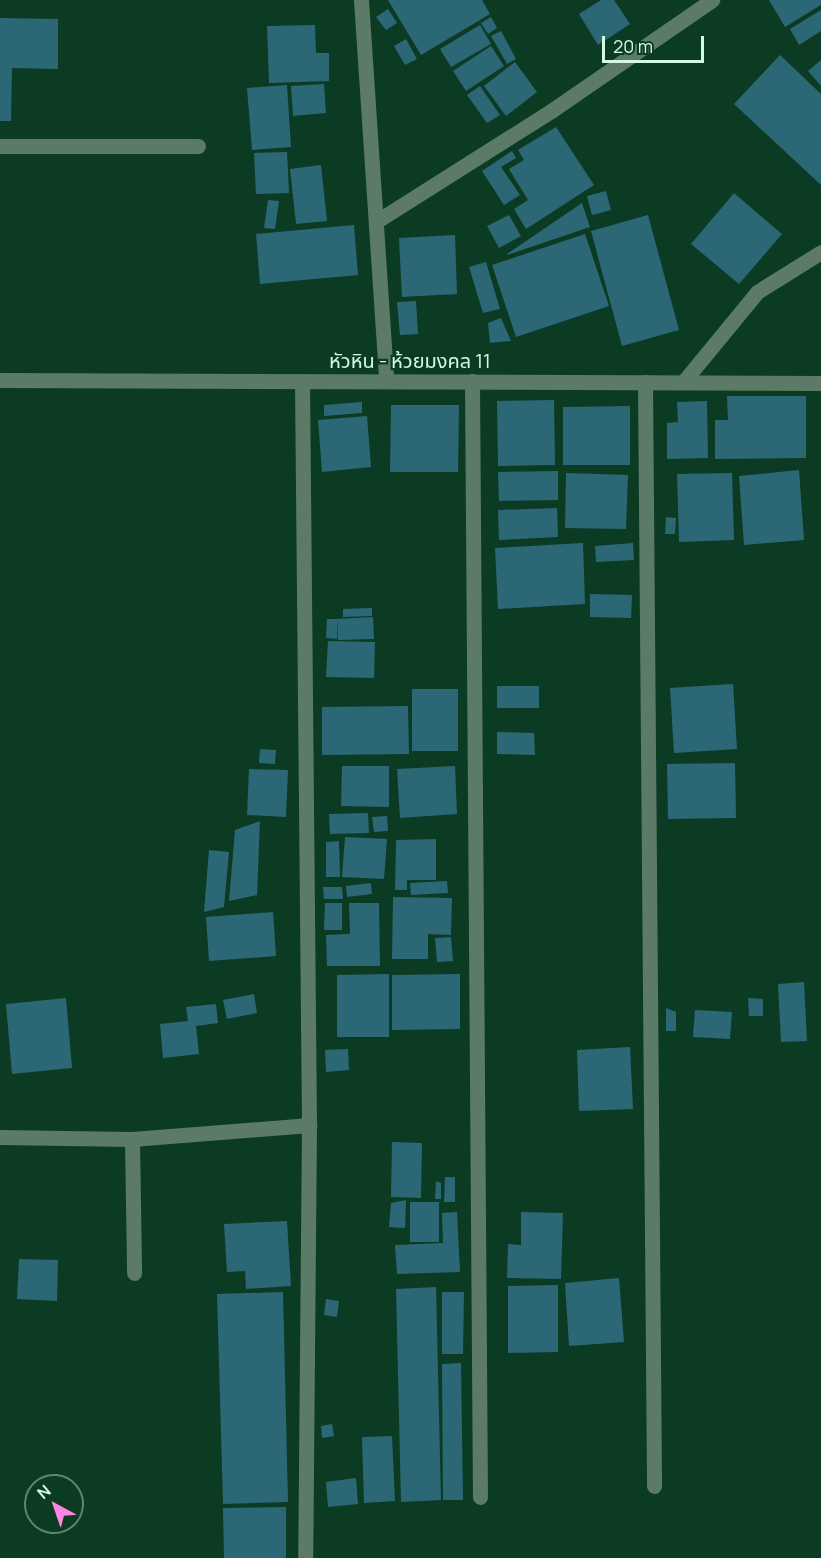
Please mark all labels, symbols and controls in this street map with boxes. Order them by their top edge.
scale bar [605,24,707,62]
text: 20 m [613,34,653,58]
street label: หัวหิน - ห้วยมงคล 11 [329,348,491,372]
north arrow [24,1474,84,1534]
text: N [32,1480,55,1504]

